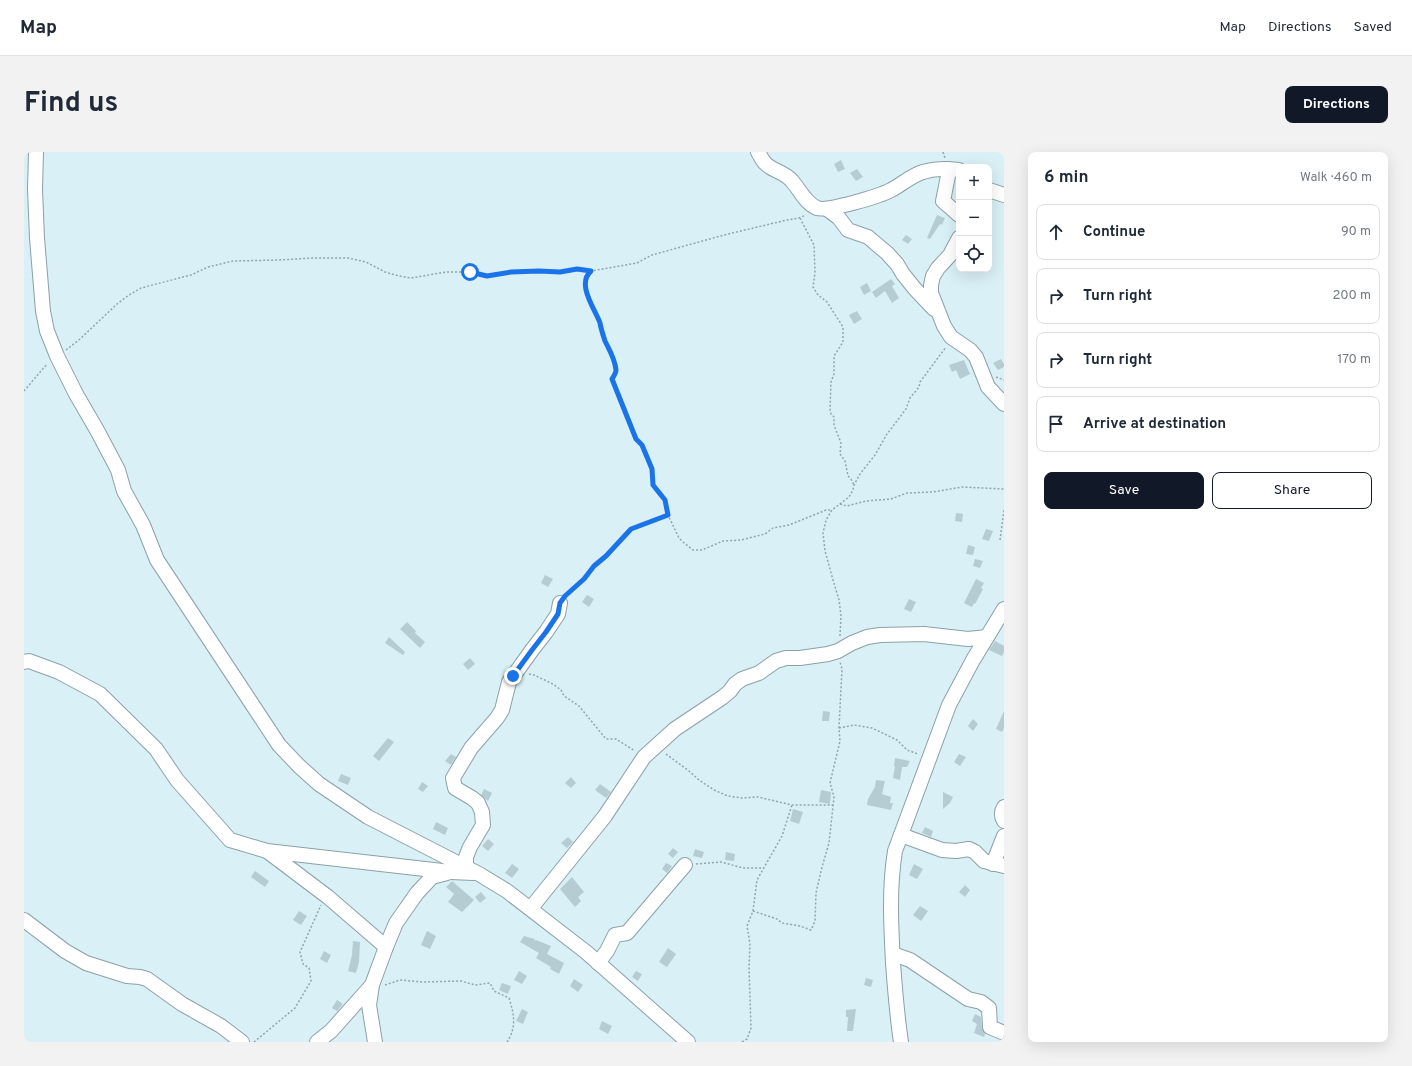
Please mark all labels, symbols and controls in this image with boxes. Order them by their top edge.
text: Map [20,16,57,40]
text: Map [1220,19,1246,36]
text: Directions [1268,19,1332,36]
text: Saved [1354,19,1392,36]
text: Find us [24,86,118,122]
button: Directions [1285,86,1388,123]
map controls [956,164,992,272]
button: + [956,164,992,200]
text: 6 min [1044,167,1088,189]
text: Walk · 460 m [1300,170,1372,186]
button: − [956,200,992,236]
icon: ahead [1045,221,1067,243]
text: Continue [1083,223,1145,242]
text: 90 m [1341,224,1371,240]
button: locate [956,236,992,272]
route start [461,263,479,281]
icon: right [1045,285,1067,307]
text: Turn right [1083,287,1152,306]
text: 200 m [1332,288,1371,304]
icon: right [1045,349,1067,371]
text: Turn right [1083,351,1152,370]
text: 170 m [1337,352,1371,368]
icon: arrive [1045,413,1067,435]
text: Arrive at destination [1083,415,1226,434]
button: Save [1044,472,1204,509]
button: Share [1212,472,1372,509]
route end [504,667,522,685]

